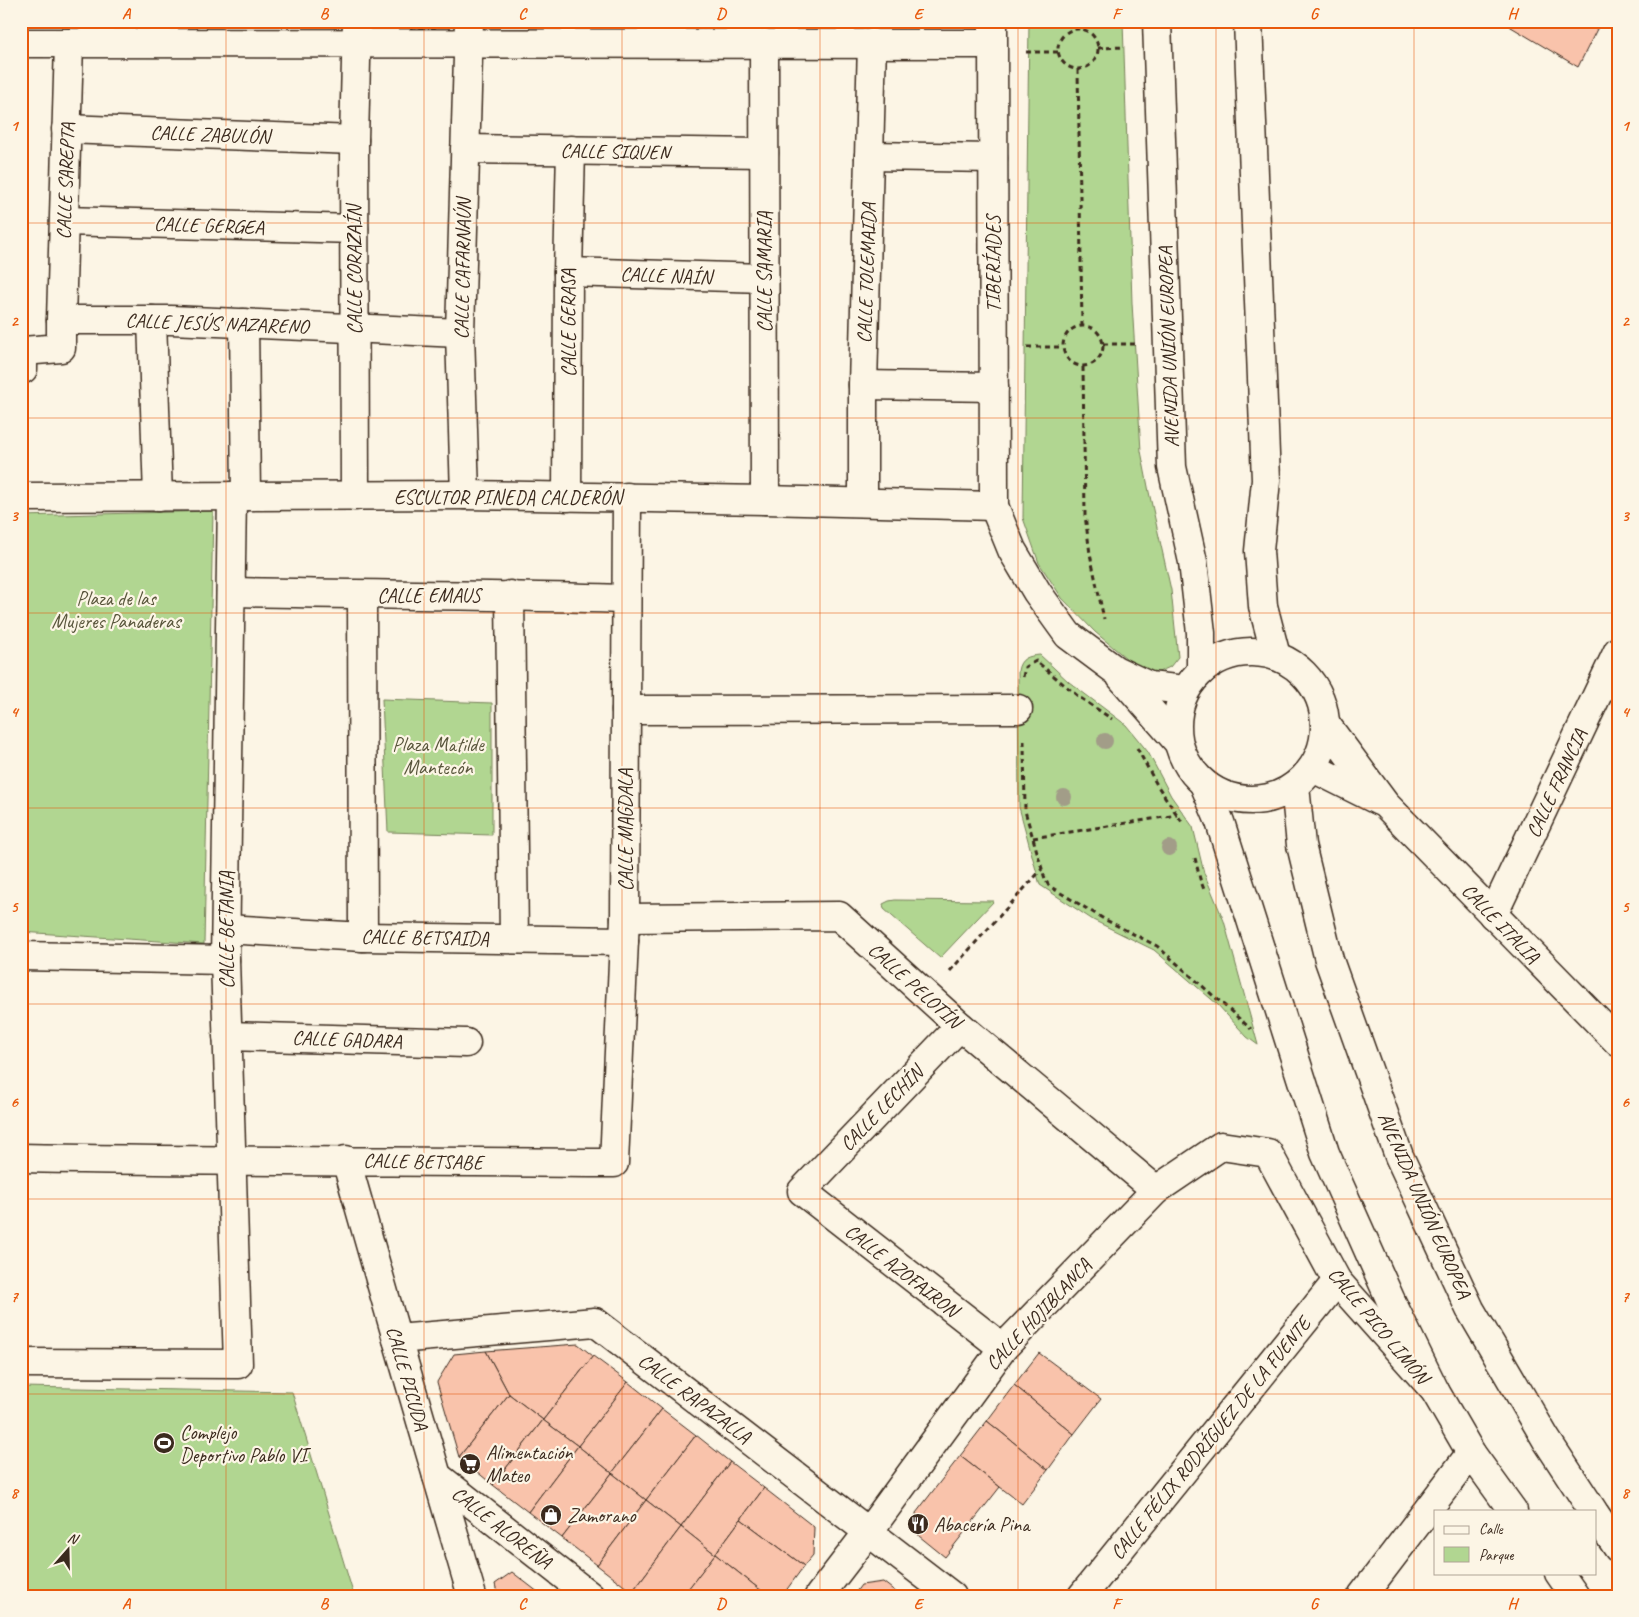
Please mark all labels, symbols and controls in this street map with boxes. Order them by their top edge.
text: A [122,4,132,24]
text: B [320,4,330,24]
text: C [518,4,528,24]
text: D [716,4,727,24]
text: E [914,4,925,24]
text: F [1112,4,1123,24]
text: G [1310,4,1320,24]
text: H [1507,4,1519,24]
text: 1 [10,116,19,136]
text: 1 [1621,116,1630,136]
street label: CALLE ZABULÓN [150,120,273,149]
street label: CALLE SAREPTA [51,121,80,240]
street label: CALLE SIQUEN [560,138,673,165]
street label: CALLE CAFARNAÚN [449,195,476,340]
street label: CALLE TOLEMAIDA [852,201,881,344]
street label: CALLE CORAZAÍN [342,203,367,334]
street label: CALLE GERGEA [153,211,265,240]
street label: CALLE SAMARIA [752,211,777,332]
street label: TIBERÍADES [981,213,1006,313]
street label: AVENIDA UNIÓN EUROPEA [1152,245,1185,448]
street label: CALLE NAÍN [620,261,715,290]
street label: CALLE GERASA [556,268,581,377]
street label: CALLE JESÚS NAZARENO [125,308,311,339]
text: 2 [10,311,19,331]
text: 2 [1621,311,1630,331]
street label: ESCULTOR PINEDA CALDERÓN [394,485,625,510]
text: 3 [10,506,19,526]
text: 3 [1621,506,1630,526]
street label: CALLE EMAUS [377,583,483,608]
park label: Plaza de las Mujeres Panaderas [52,586,183,634]
text: 4 [10,702,19,722]
text: 4 [1621,702,1630,722]
street label: CALLE FRANCIA [1520,724,1593,841]
park label: Plaza Matilde Mantecón [392,732,485,780]
street label: CALLE MAGDALA [613,768,638,891]
street label: CALLE BETANIA [214,870,239,989]
street label: CALLE ITALIA [1456,878,1546,969]
text: 5 [11,897,20,917]
text: 5 [1622,897,1631,917]
street label: CALLE BETSAIDA [361,924,490,951]
street label: CALLE PELOTÍN [863,937,969,1036]
street label: CALLE GADARA [292,1025,403,1054]
street label: CALLE LECHÍN [835,1058,930,1156]
text: 6 [10,1092,19,1112]
text: 6 [1621,1092,1630,1112]
street label: AVENIDA UNIÓN EUROPEA [1372,1108,1477,1303]
street label: CALLE BETSABE [363,1148,486,1175]
street label: CALLE AZOFAIRON [840,1218,966,1324]
street label: CALLE HOJIBLANCA [980,1253,1097,1375]
street label: CALLE PICO LIMÓN [1323,1262,1436,1391]
text: 7 [10,1287,19,1307]
text: 7 [1621,1287,1630,1307]
street label: CALLE FÉLIX RODRÍGUEZ DE LA FUENTE [1105,1310,1318,1565]
street label: CALLE PICUDA [381,1323,435,1434]
street label: CALLE RAPAZALLA [633,1348,757,1449]
place label: Complejo Deportivo Pablo VI [180,1420,312,1468]
sports icon: Complejo Deportivo Pablo VI [152,1431,176,1455]
place label: Alimentación Mateo [486,1440,574,1488]
supermarket icon: Alimentación Mateo [458,1452,482,1476]
street label: CALLE ALOREÑA [447,1481,557,1575]
text: 8 [10,1483,19,1503]
text: 8 [1621,1483,1630,1503]
shop icon: Zamorano [539,1503,563,1527]
place label: Zamorano [567,1503,636,1528]
legend [1434,1510,1596,1574]
restaurant icon: Abacería Pina [906,1512,930,1536]
place label: Abacería Pina [934,1512,1031,1537]
text: Calle [1479,1520,1504,1539]
north arrow [42,1524,92,1574]
text: N [65,1529,81,1549]
text: Parque [1479,1546,1515,1565]
text: A [122,1594,132,1614]
text: B [320,1594,330,1614]
text: C [518,1594,528,1614]
text: D [716,1594,727,1614]
text: E [914,1594,925,1614]
text: F [1112,1594,1123,1614]
text: G [1310,1594,1320,1614]
text: H [1507,1594,1519,1614]

